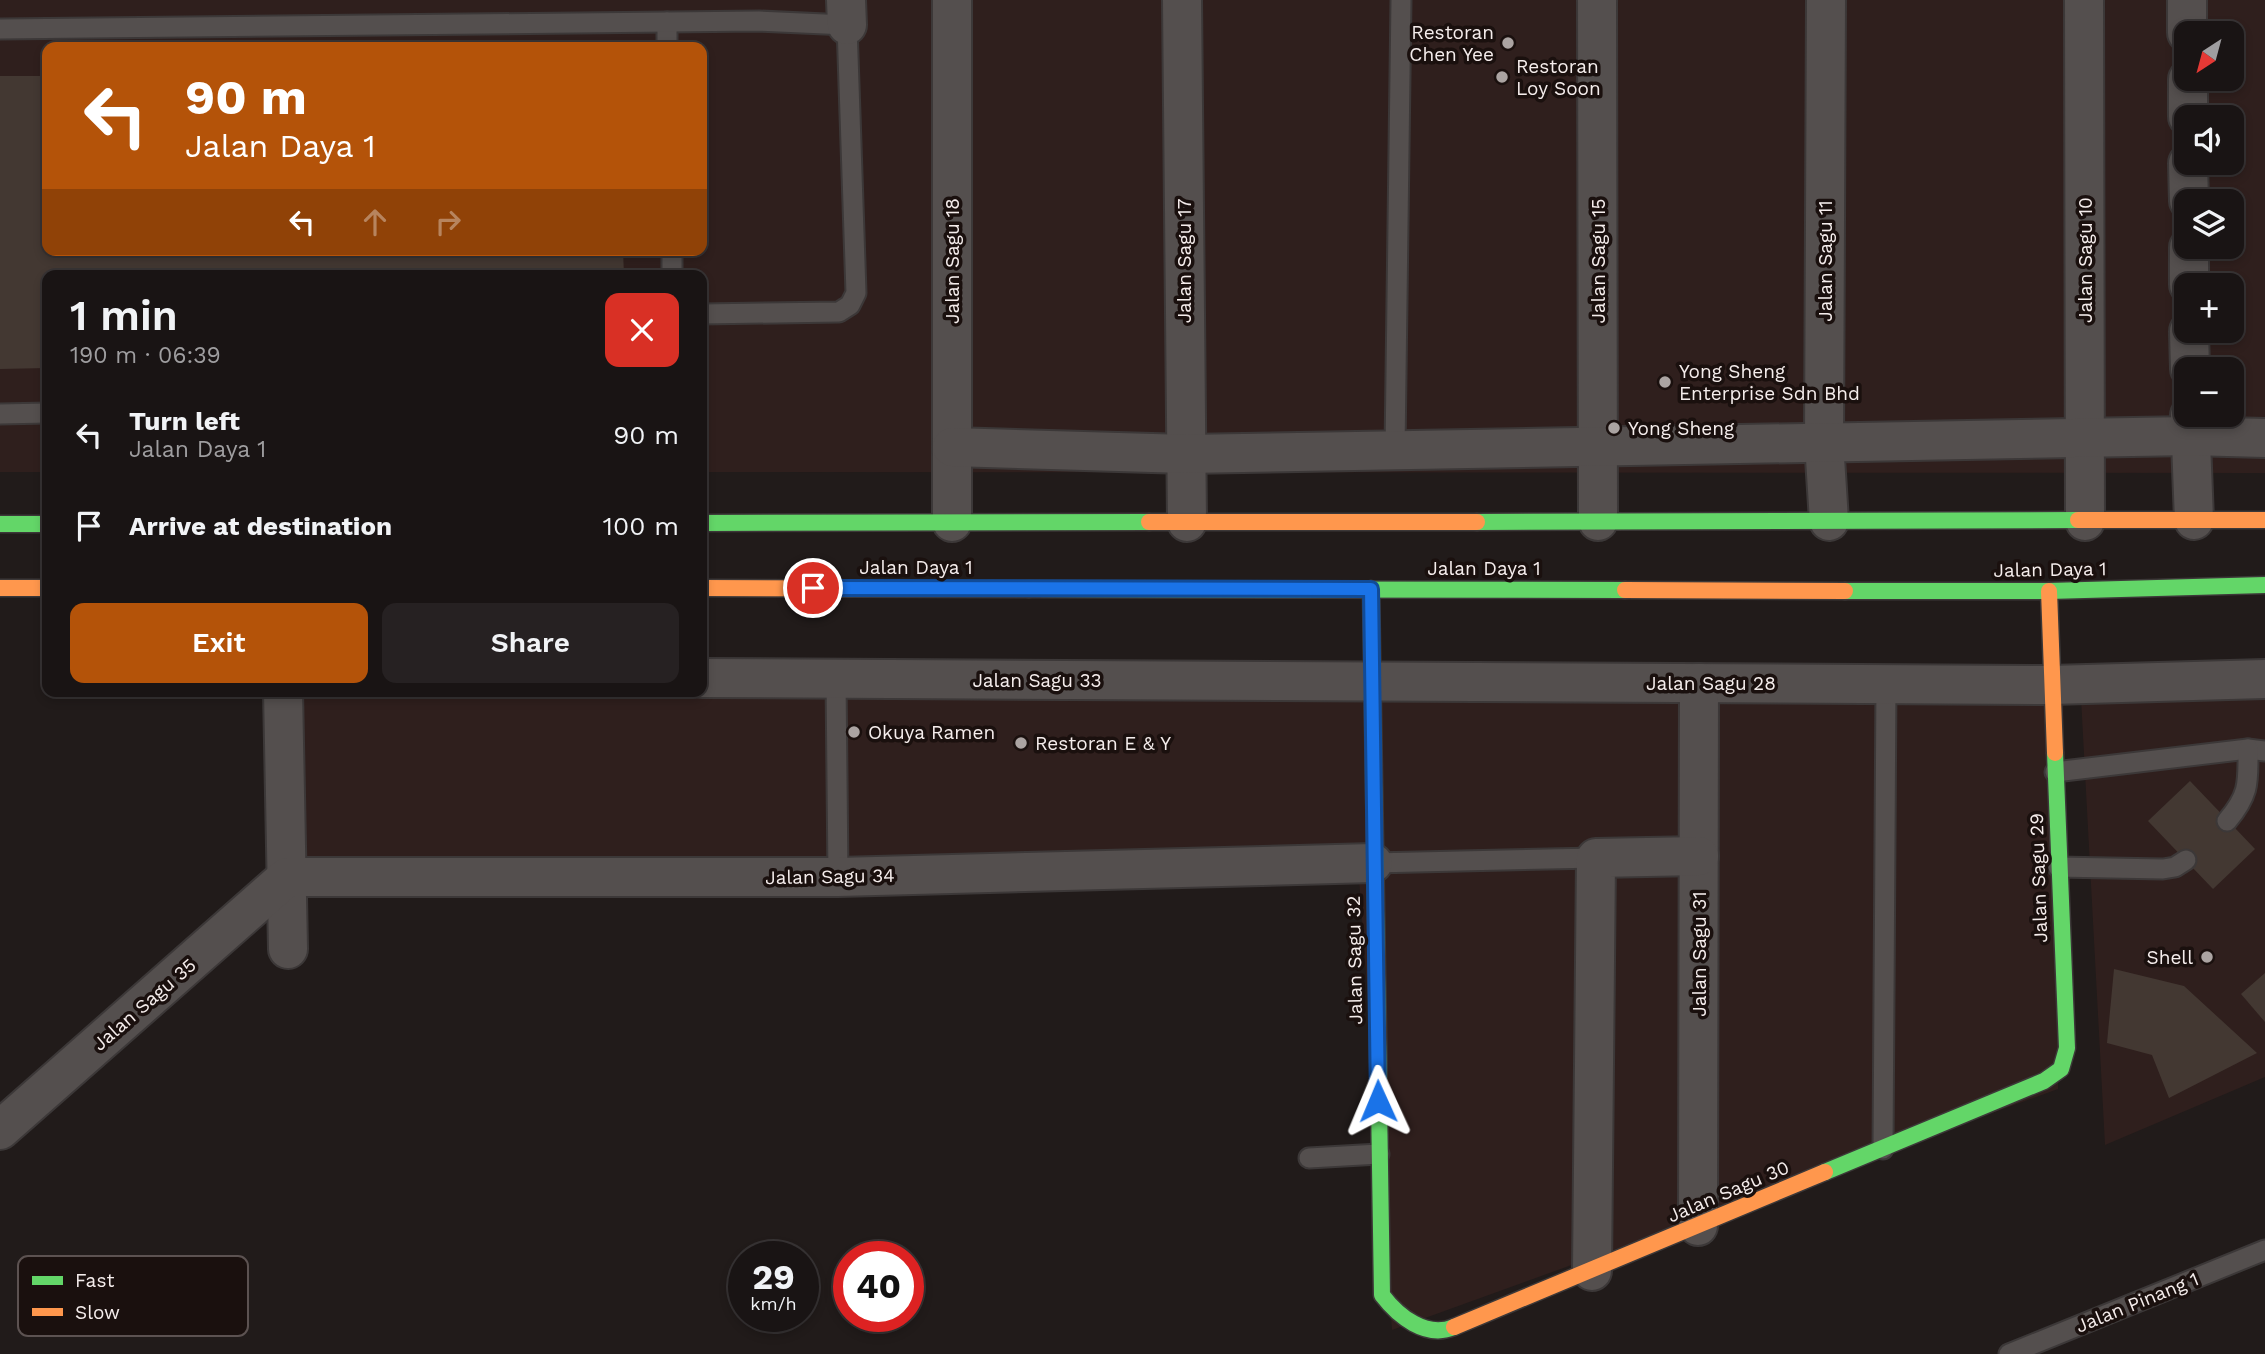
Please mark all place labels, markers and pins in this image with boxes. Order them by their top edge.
place label: Restoran Chen Yee [1409,21,1494,66]
marker: Restoran Chen Yee [1500,35,1516,51]
place label: Restoran Loy Soon [1516,55,1601,100]
marker: Restoran Loy Soon [1494,69,1510,85]
place label: Yong Sheng Enterprise Sdn Bhd [1679,360,1860,405]
marker: Yong Sheng Enterprise Sdn Bhd [1657,374,1673,390]
place label: Yong Sheng [1628,417,1735,440]
marker: Yong Sheng [1606,420,1622,436]
pin [783,558,843,618]
place label: Okuya Ramen [868,721,995,744]
marker: Okuya Ramen [846,724,862,740]
place label: Restoran E & Y [1035,732,1171,755]
marker: Restoran E & Y [1013,735,1029,751]
place label: Shell [2146,946,2193,969]
marker: Shell [2199,949,2215,965]

